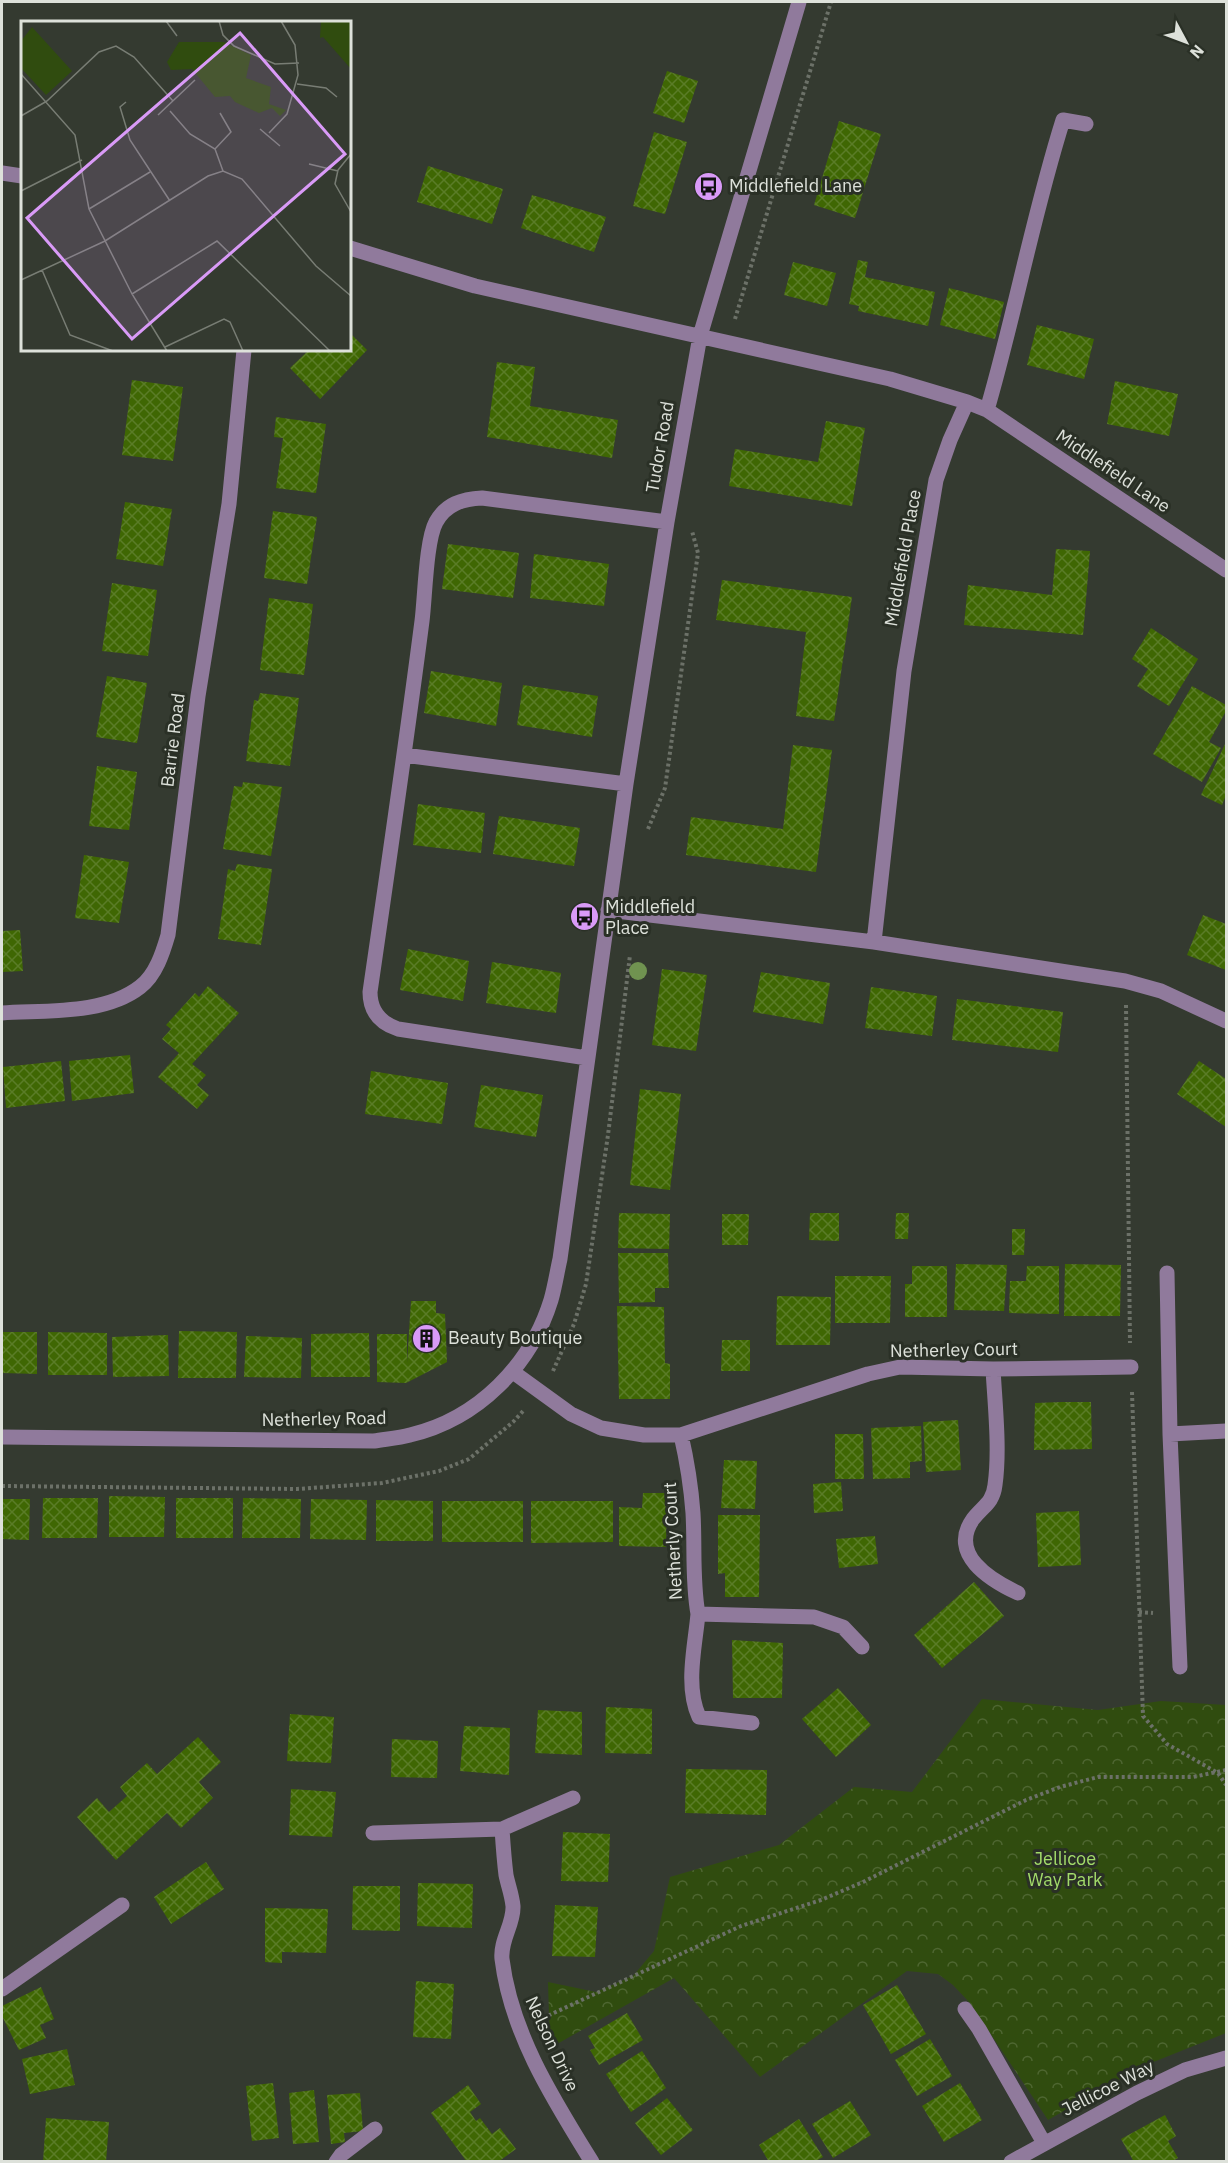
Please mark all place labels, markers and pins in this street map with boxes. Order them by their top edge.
bus stop icon: Middlefield Lane [692,170,724,202]
place label: Middlefield Lane [729,174,862,197]
place label: Middlefield Place [605,895,695,939]
bus stop icon: Middlefield Place [568,901,600,933]
building icon: Beauty Boutique [411,1322,443,1354]
place label: Beauty Boutique [448,1326,583,1349]

